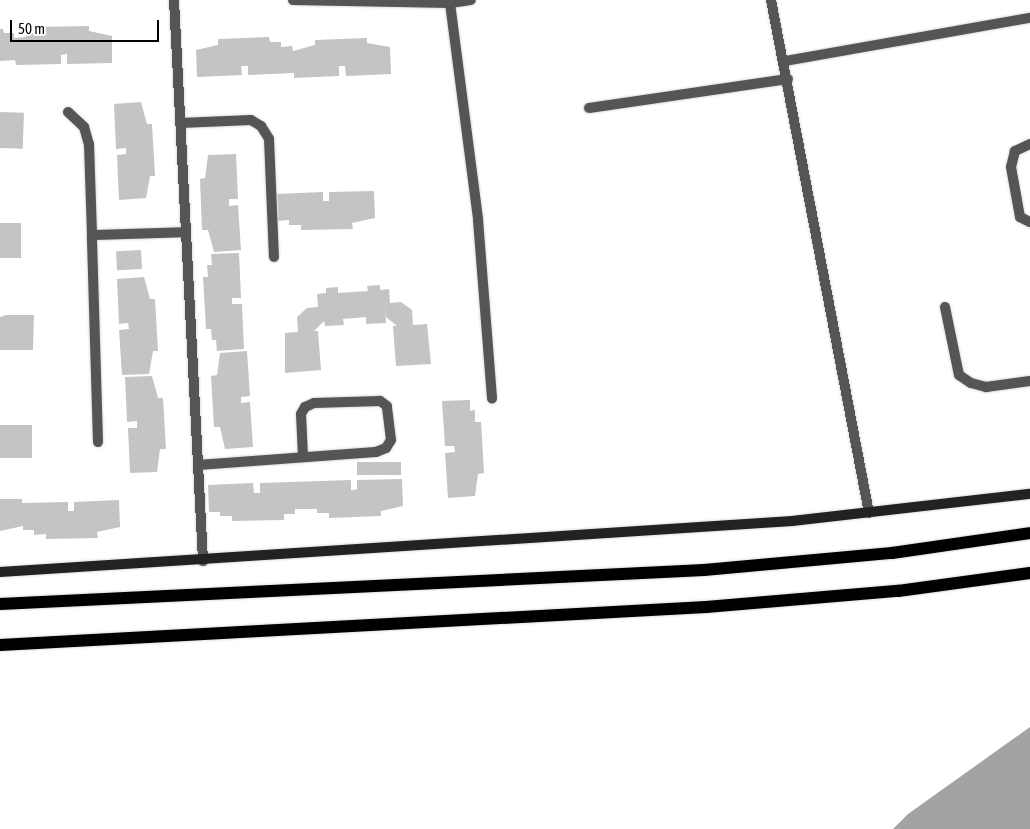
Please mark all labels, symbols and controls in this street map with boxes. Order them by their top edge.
scale bar [12,10,161,42]
text: 50 m [18,20,45,37]

